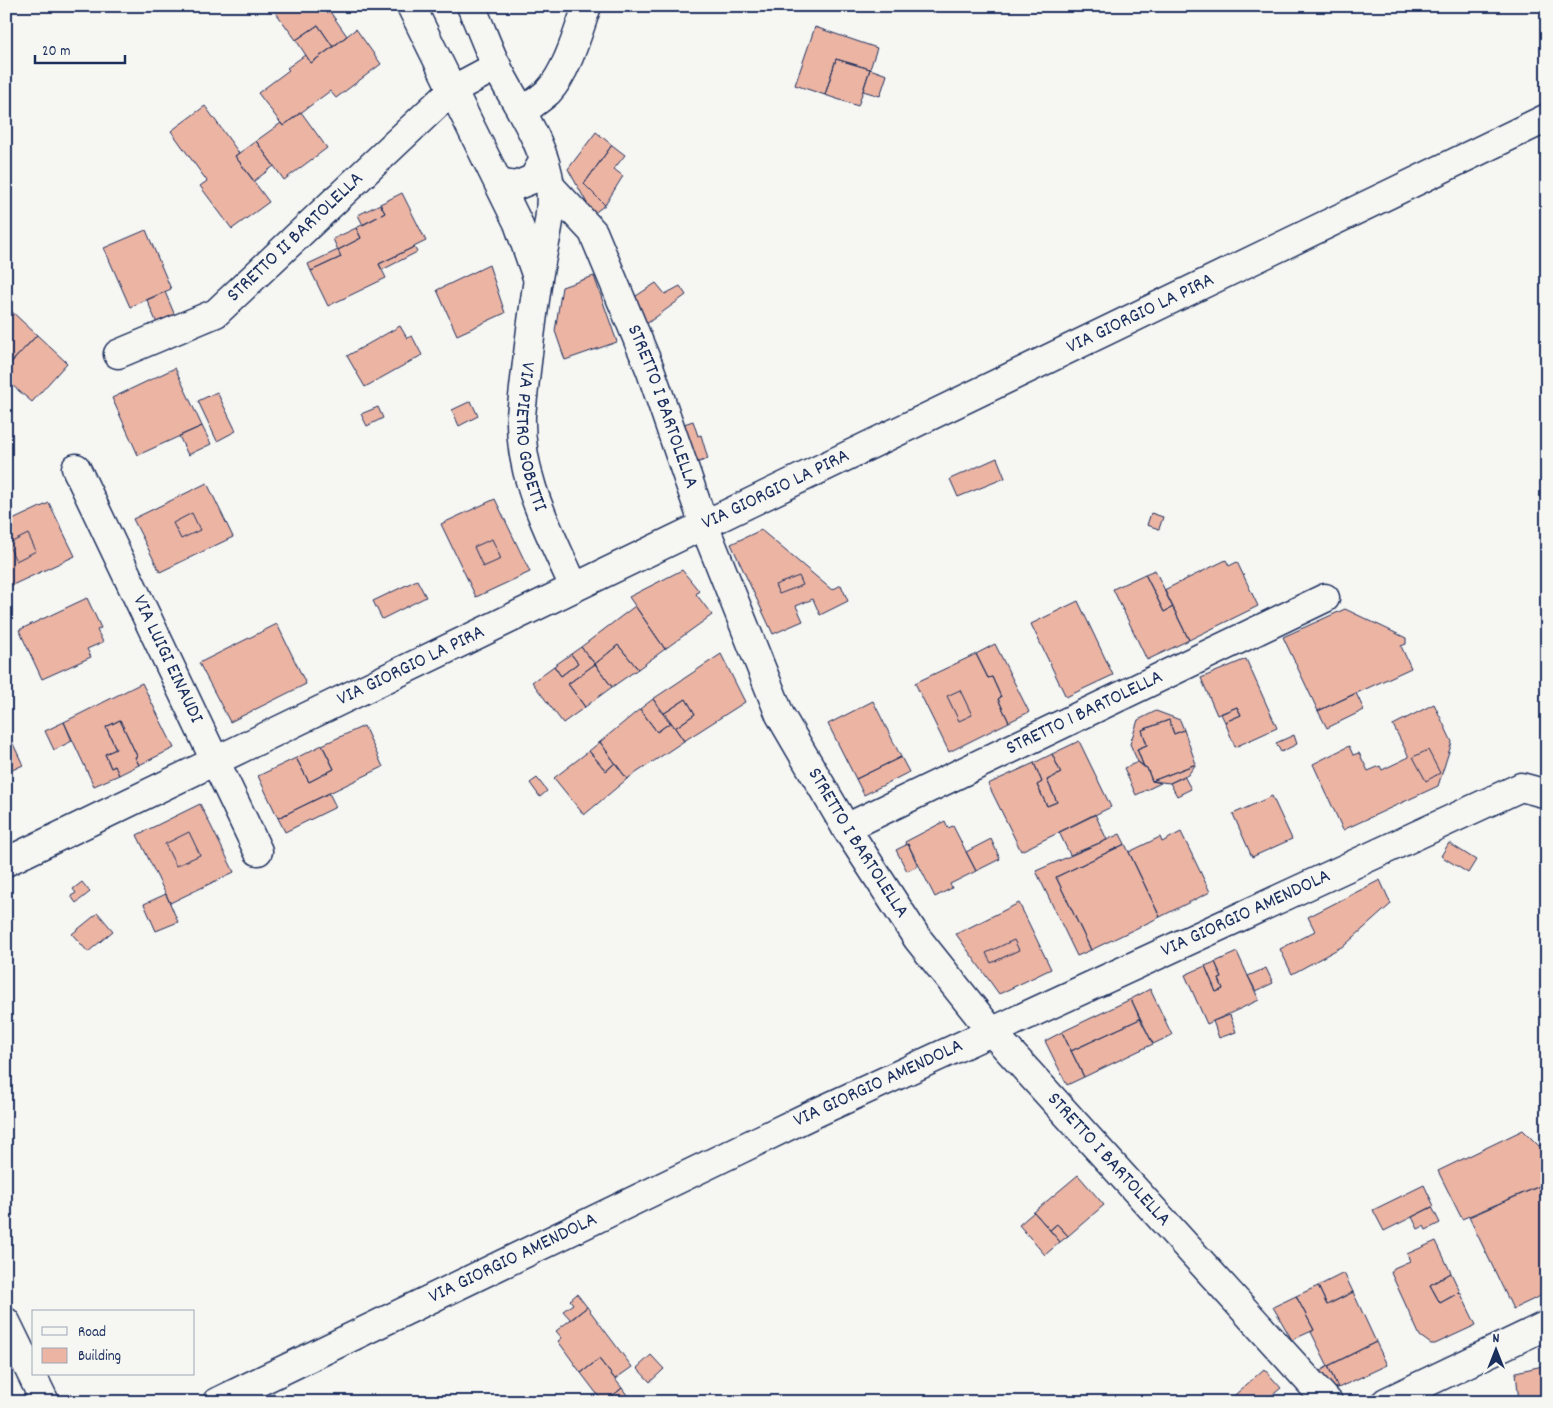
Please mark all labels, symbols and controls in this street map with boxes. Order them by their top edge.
scale bar [35,32,125,64]
text: 20 m [42,41,70,63]
street label: STRETTO II BARTOLELLA [221,166,370,309]
street label: VIA GIORGIO LA PIRA [1062,267,1219,362]
street label: STRETTO I BARTOLELLA [619,320,704,493]
street label: VIA PIETRO GOBETTI [507,360,553,516]
street label: VIA GIORGIO LA PIRA [697,443,855,538]
street label: VIA LUIGI EINAUDI [125,591,209,728]
street label: VIA GIORGIO LA PIRA [333,619,490,714]
street label: STRETTO 1 BARTOLELLA [1002,664,1168,763]
street label: STRETTO I BARTOLELLA [800,763,915,924]
street label: VIA GIORGIO AMENDOLA [1157,863,1336,965]
street label: VIA GIORGIO AMENDOLA [789,1033,968,1135]
street label: STRETTO I BARTOLELLA [1040,1087,1177,1233]
street label: VIA GIORGIO AMENDOLA [424,1206,602,1311]
legend [32,1310,195,1376]
text: Road [78,1322,106,1344]
north arrow [1470,1326,1520,1376]
text: N [1493,1329,1500,1349]
text: Building [78,1346,121,1368]

